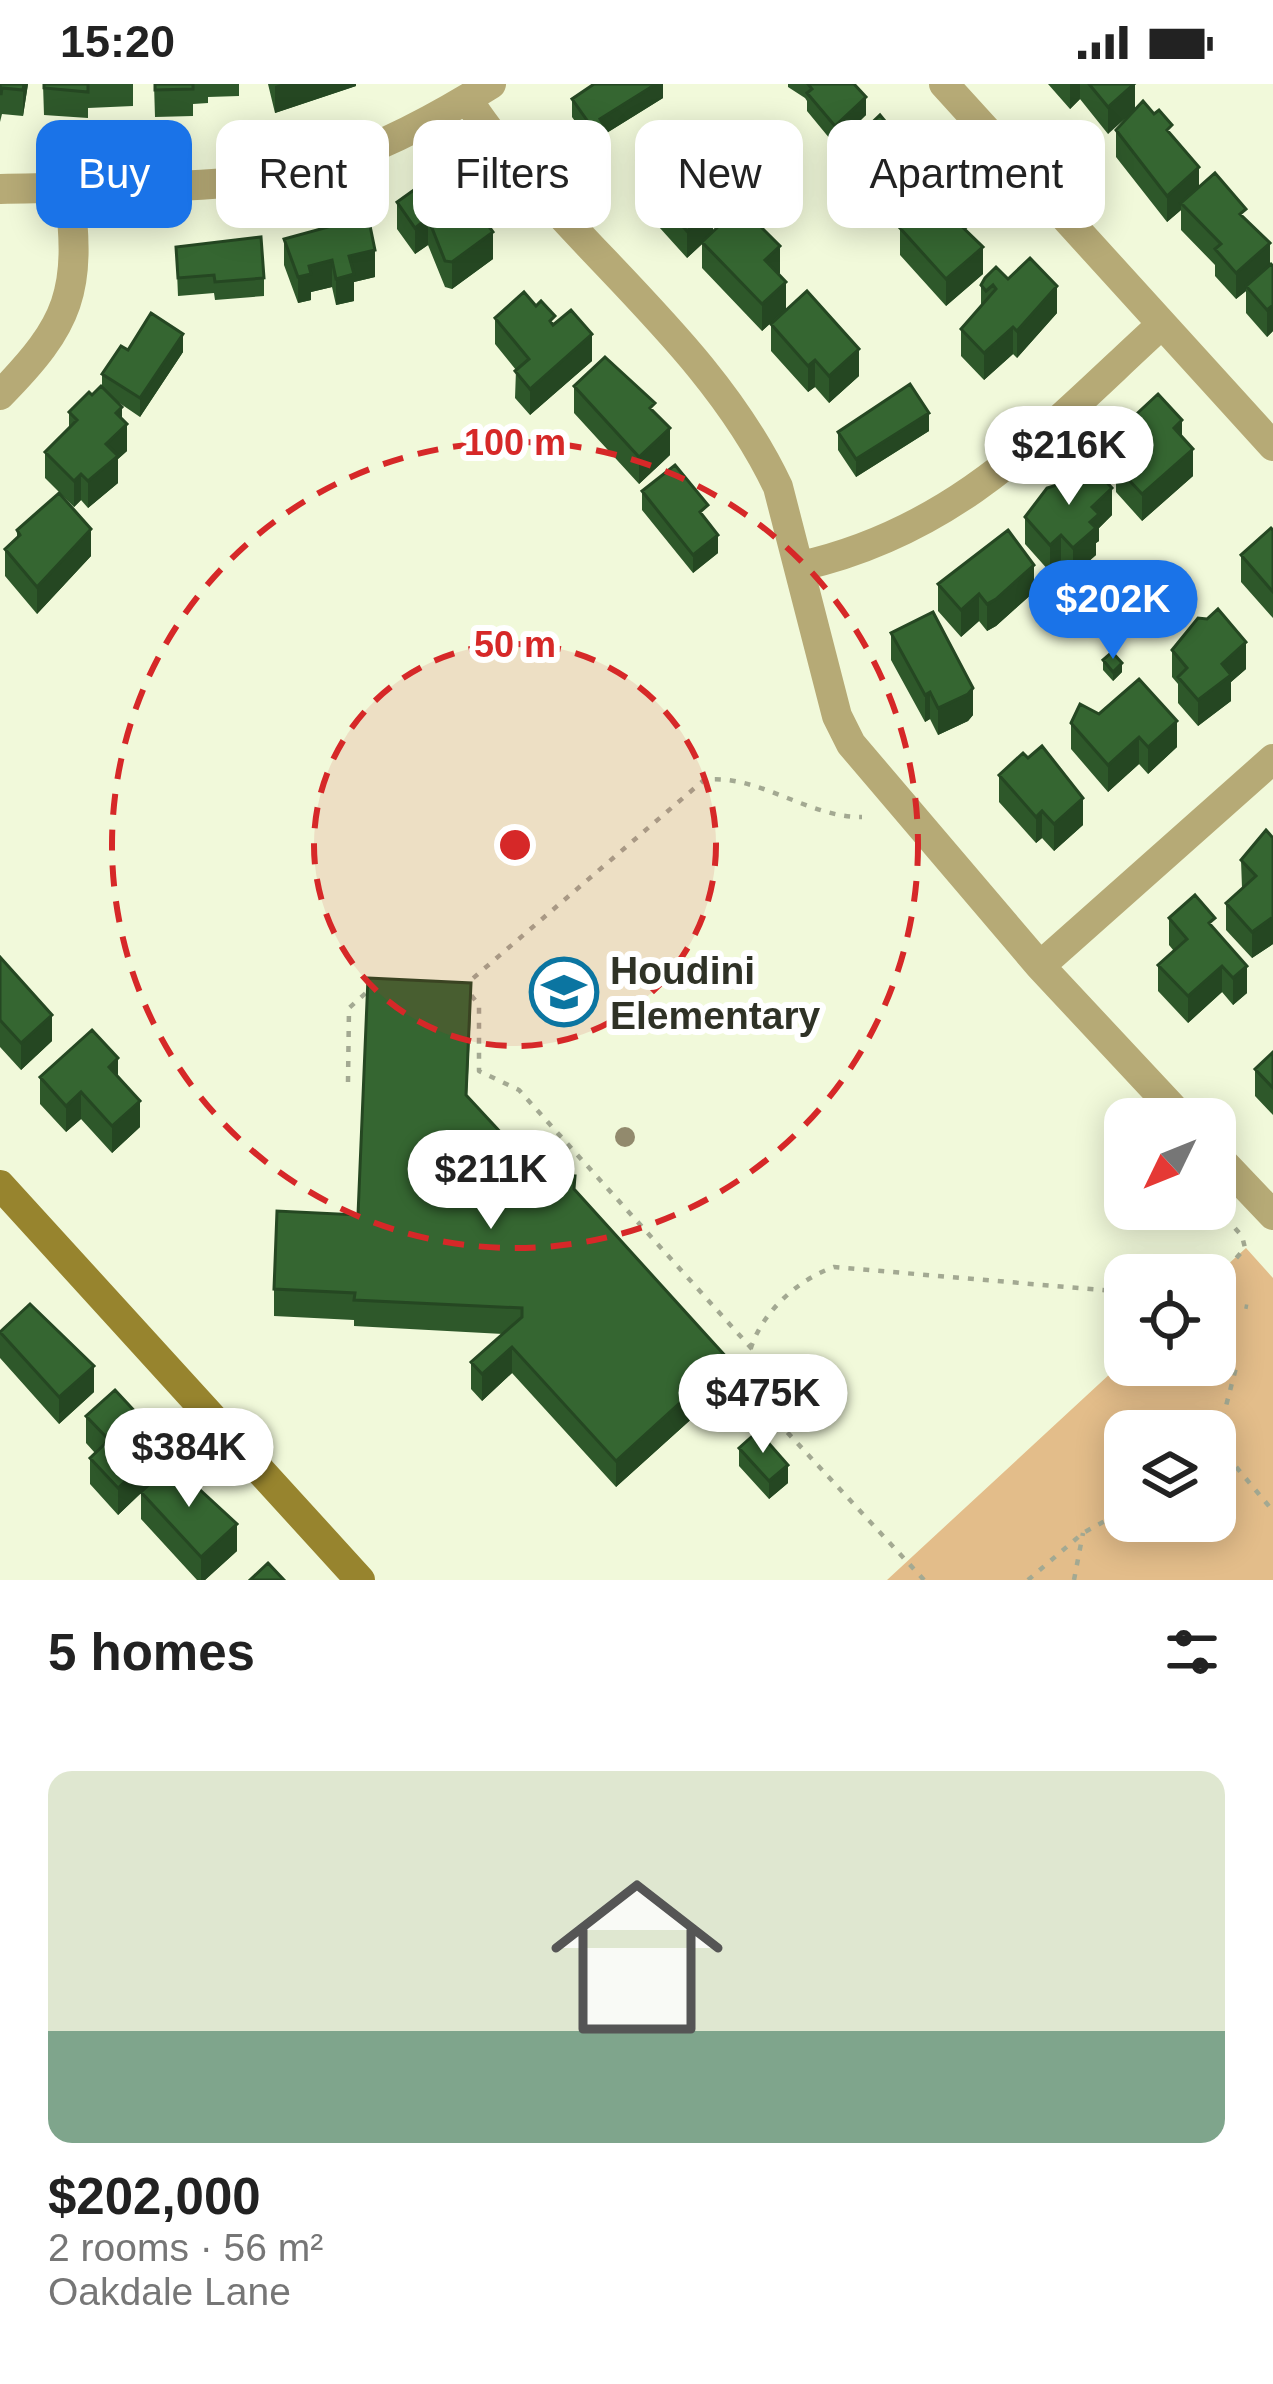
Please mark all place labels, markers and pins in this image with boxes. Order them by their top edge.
pin: $216K [985,406,1153,508]
pin: $202K [1029,560,1197,662]
centre of rings [494,824,536,866]
place label: Houdini Elementary [610,949,821,1037]
school or university icon: Houdini Elementary [529,957,599,1027]
pin: $211K [407,1130,575,1232]
pin: $475K [679,1354,847,1456]
pin: $384K [105,1408,273,1510]

